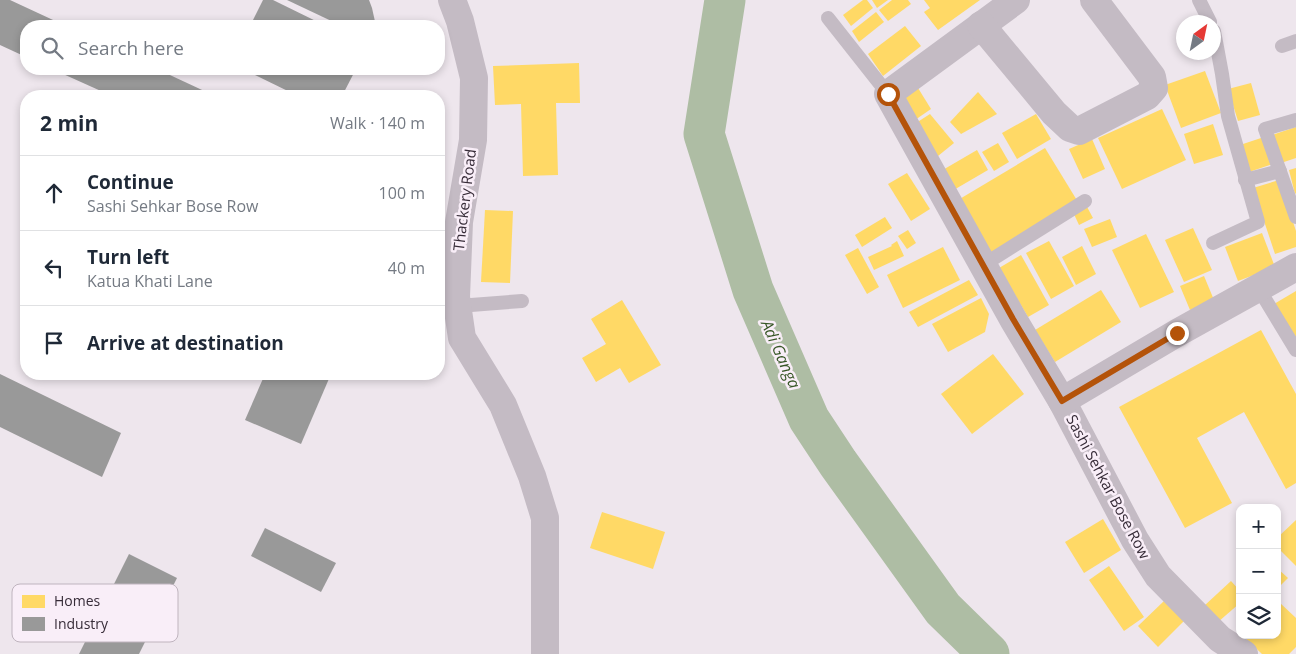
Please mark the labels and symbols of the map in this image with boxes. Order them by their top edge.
north arrow [1176,15,1221,60]
route start [877,83,900,106]
street label: Thackery Road [448,148,480,252]
water label: Adi Ganga [756,315,806,392]
route end [1166,322,1189,345]
street label: Sashi Sehkar Bose Row [1062,411,1156,563]
legend [12,584,178,642]
text: Homes [54,591,101,610]
text: Industry [54,614,109,633]

